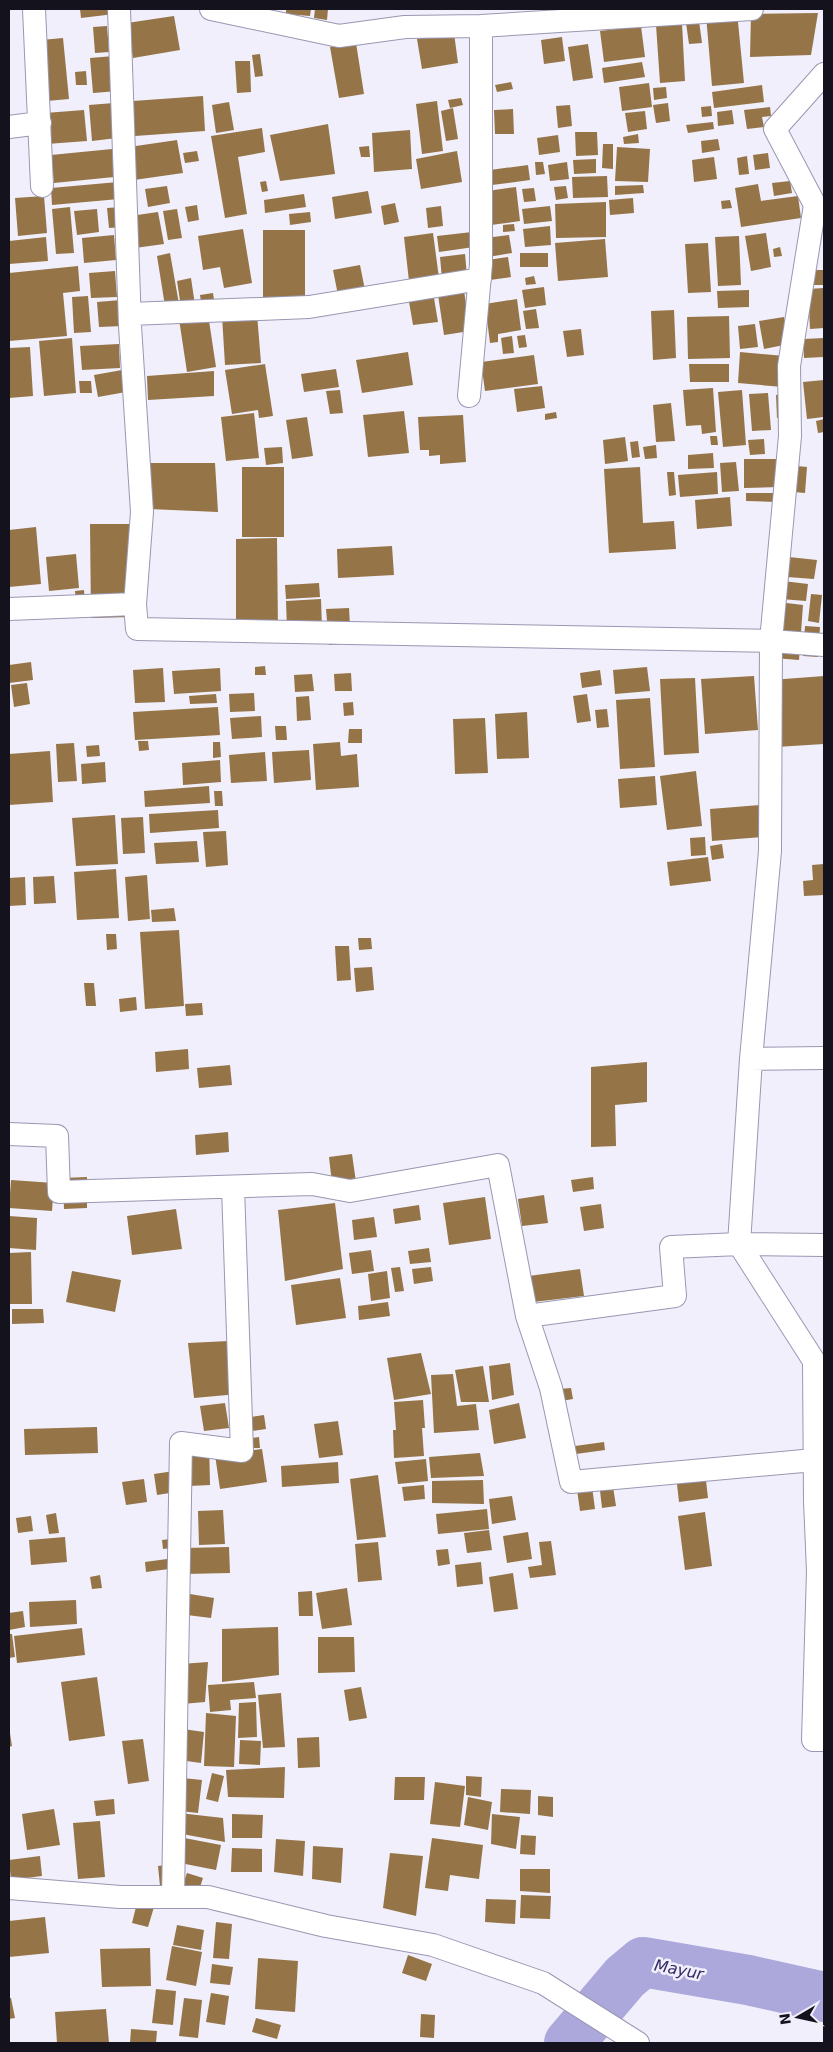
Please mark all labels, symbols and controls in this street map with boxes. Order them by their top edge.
water label: Mayur [653,1955,707,1984]
north arrow [773,1992,823,2042]
text: N [776,2012,794,2026]

